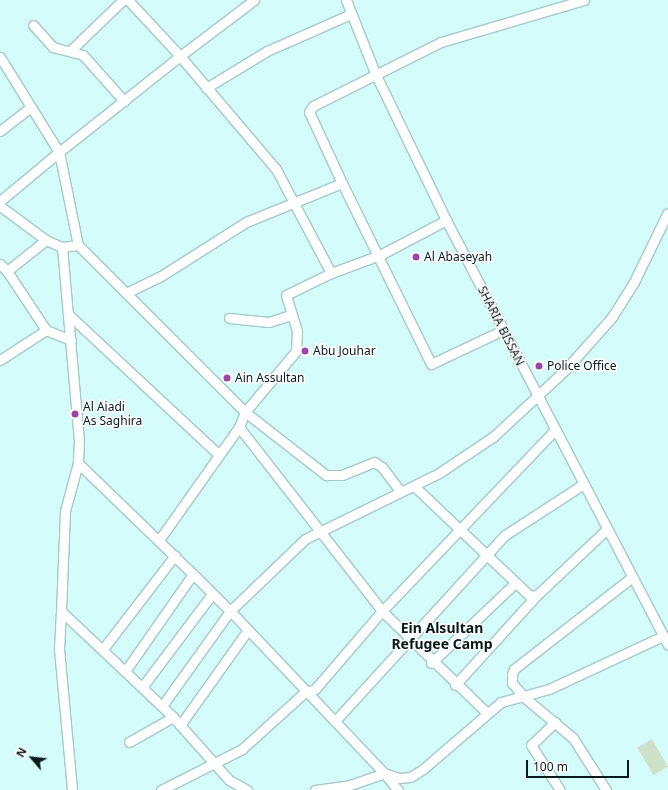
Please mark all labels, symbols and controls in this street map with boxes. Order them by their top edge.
place label: Al Abaseyah [424,250,492,264]
marker: Al Abaseyah [411,252,421,262]
street label: SHARIA BISSAN [475,284,527,368]
place label: Abu Jouhar [313,344,376,358]
marker: Abu Jouhar [300,346,310,356]
place label: Police Office [547,359,617,373]
marker: Police Office [534,361,544,371]
place label: Ain Assultan [235,371,304,385]
marker: Ain Assultan [222,373,232,383]
place label: Al Aiadi As Saghira [83,400,142,428]
marker: Al Aiadi As Saghira [70,409,80,419]
district label: Ein Alsultan Refugee Camp [391,620,493,652]
north arrow [12,738,52,778]
text: N [12,745,30,760]
scale bar [528,752,631,778]
text: 100 m [533,758,568,775]

